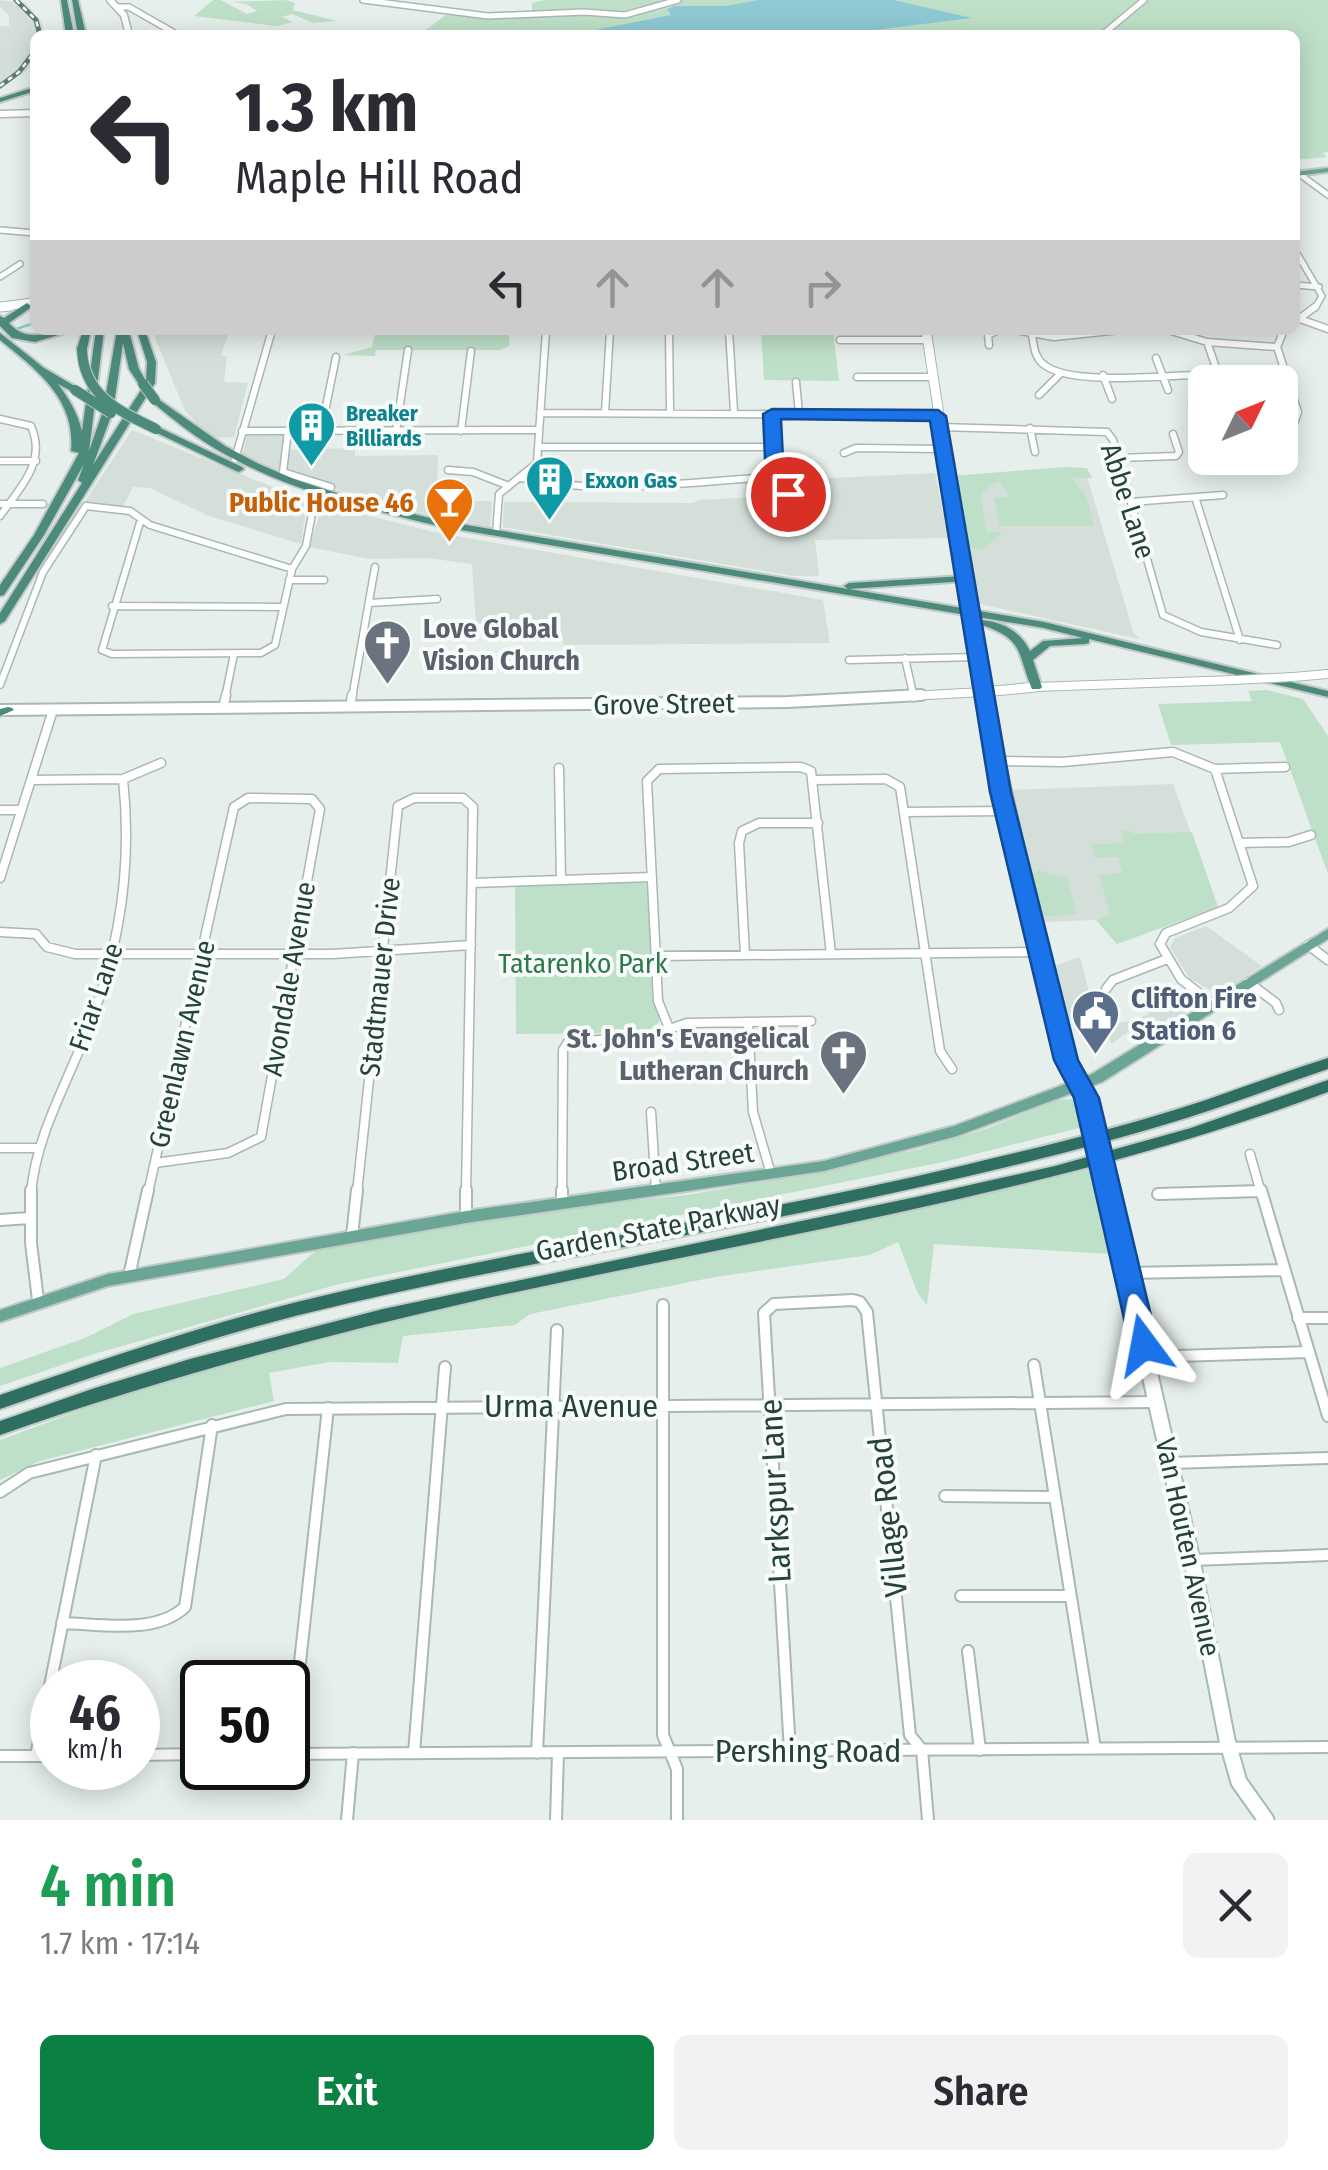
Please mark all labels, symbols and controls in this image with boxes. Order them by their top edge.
text: 1.3 km [235,66,418,150]
icon: left [70,70,200,200]
text: Maple Hill Road [235,151,524,205]
icon: left [480,260,535,315]
icon: ahead [585,260,640,315]
icon: ahead [690,260,745,315]
icon: right [795,260,850,315]
north arrow [1188,365,1298,475]
map controls [1188,365,1298,475]
building icon: Breaker Billiards [285,400,337,468]
place label: Breaker Billiards [346,400,422,452]
street label: Abbe Lane [1094,439,1162,563]
pin [746,452,831,537]
building icon: Exxon Gas [524,454,576,522]
place label: Exxon Gas [585,467,677,494]
icon: arrive [761,467,816,522]
bar icon: Public House 46 [423,476,475,544]
place label: Public House 46 [229,486,414,519]
place label: Love Global Vision Church [422,612,580,677]
church icon: Love Global Vision Church [362,618,414,686]
street label: Grove Street [593,686,736,722]
street label: Stadtmauer Drive [353,876,407,1078]
street label: Avondale Avenue [256,879,322,1079]
street label: Greenlawn Avenue [142,937,222,1151]
street label: Friar Lane [62,938,130,1056]
park label: Tatarenko Park [498,947,669,980]
place label: Clifton Fire Station 6 [1131,982,1257,1047]
public building icon: Clifton Fire Station 6 [1070,988,1122,1056]
place label: St. John's Evangelical Lutheran Church [566,1022,809,1087]
church icon: St. John's Evangelical Lutheran Church [818,1028,870,1096]
street label: Broad Street [610,1136,757,1188]
street label: Garden State Parkway [533,1188,783,1268]
position arrow [1092,1293,1196,1397]
street label: Urma Avenue [484,1387,658,1425]
street label: Larkspur Lane [751,1398,799,1584]
street label: Village Road [861,1435,915,1599]
street label: Van Houten Avenue [1149,1435,1227,1659]
speed limit sign: 50 [180,1660,310,1790]
text: 46 [69,1683,121,1743]
street label: Pershing Road [715,1732,901,1770]
text: km/h [67,1735,123,1765]
text: 4 min [40,1850,176,1922]
button: close [1183,1853,1288,1958]
text: 1.7 km · 17:14 [40,1924,200,1962]
button: Exit [40,2035,654,2150]
button: Share [674,2035,1288,2150]

